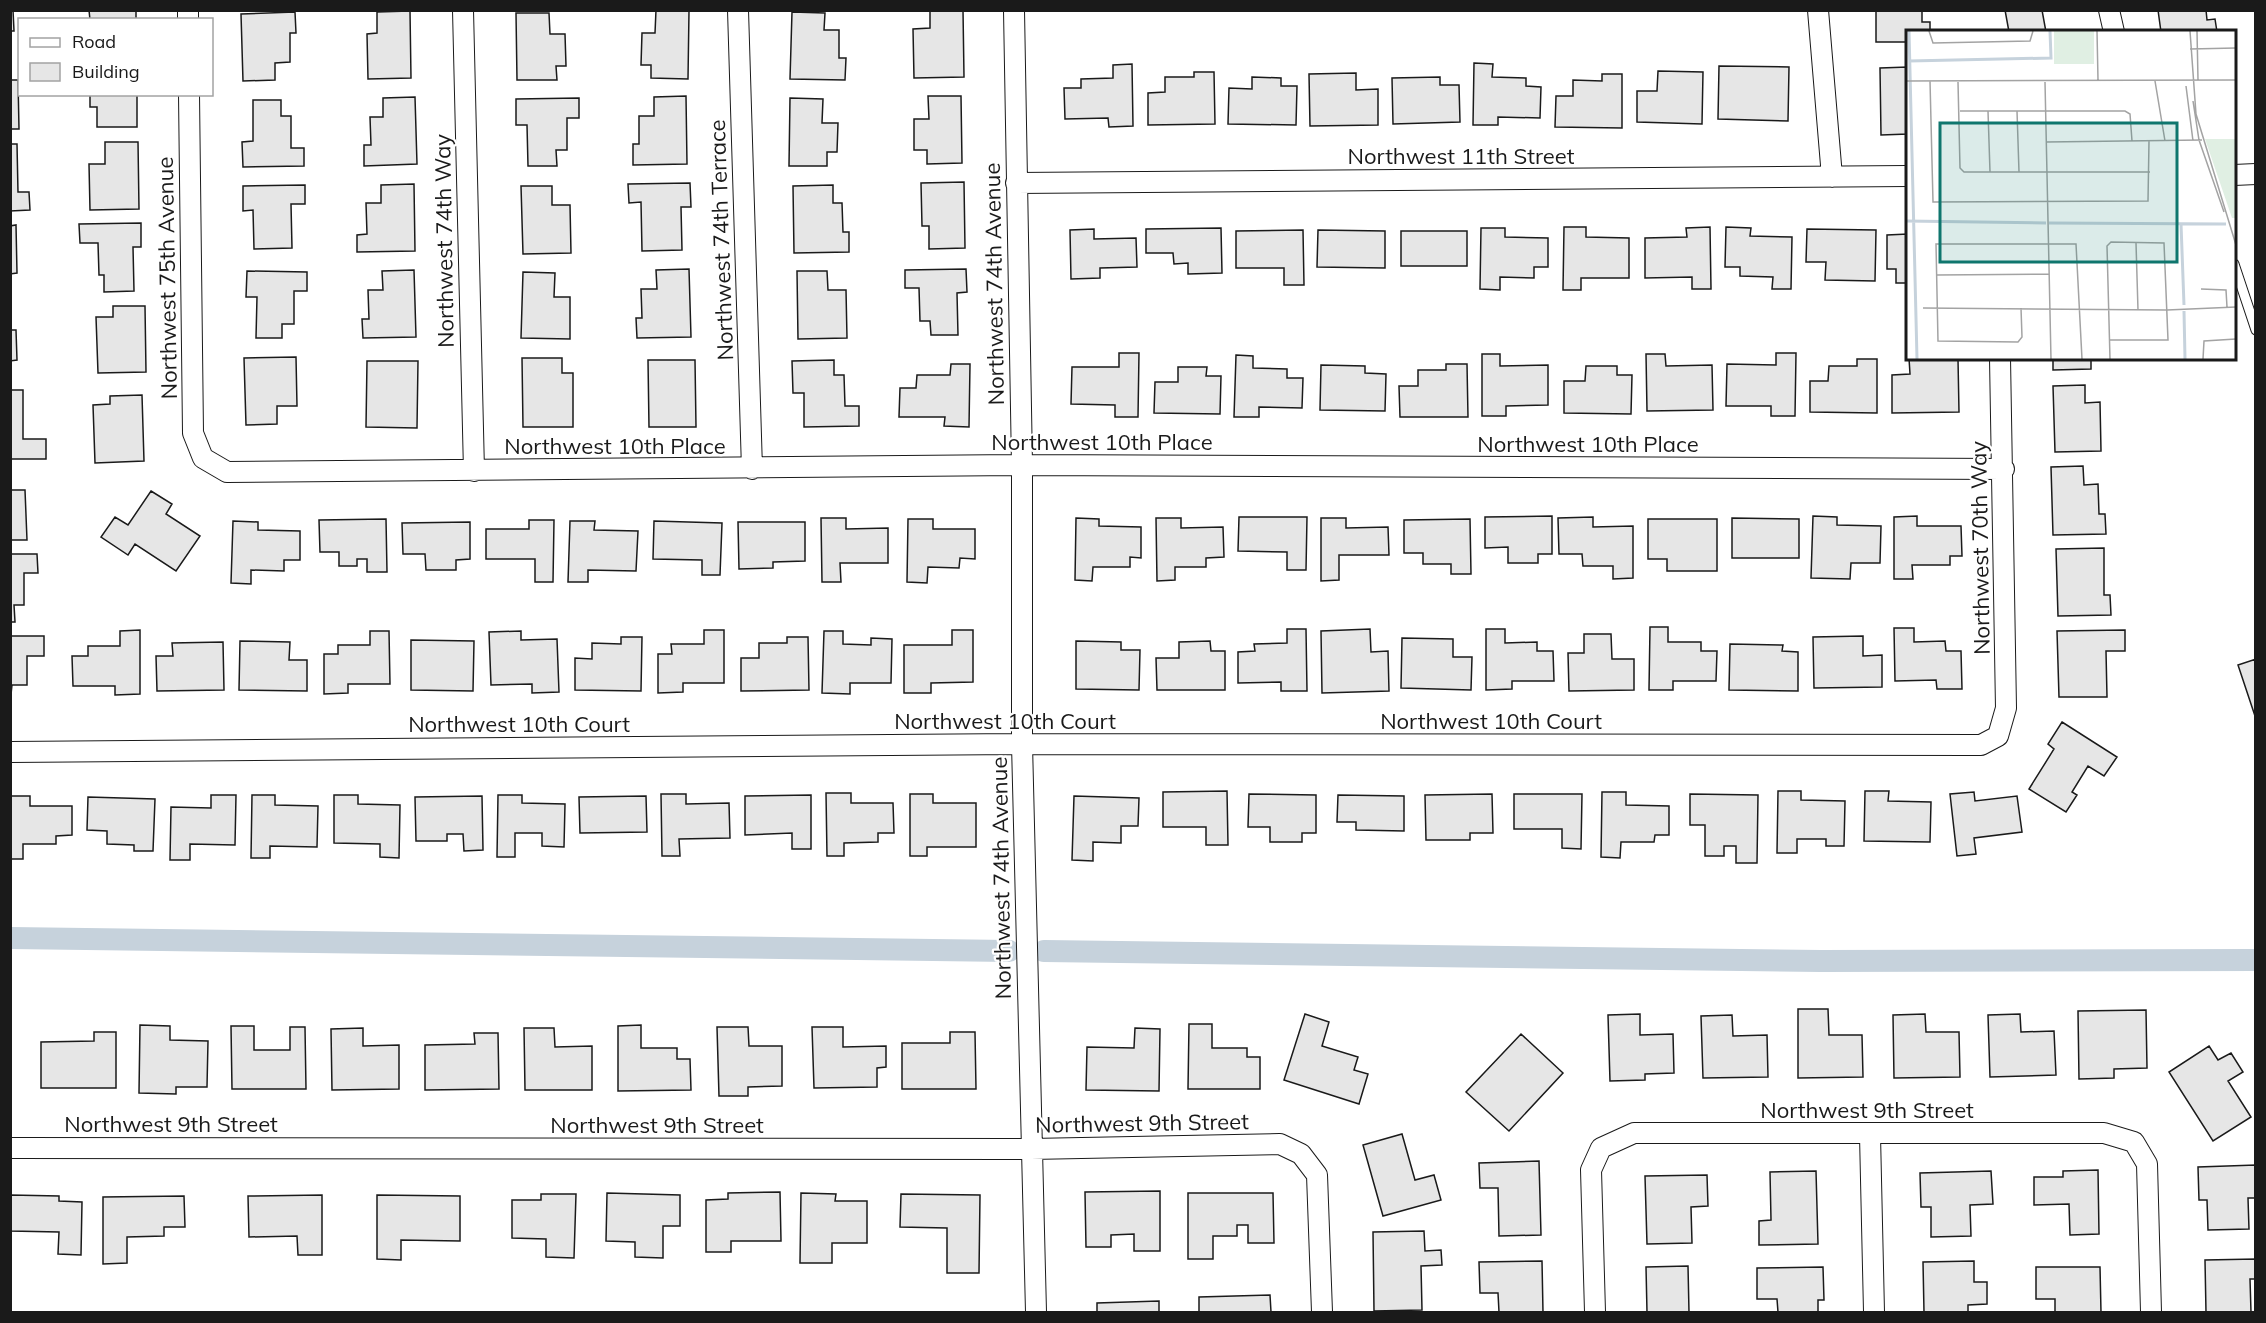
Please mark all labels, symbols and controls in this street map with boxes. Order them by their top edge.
legend [18,18,213,96]
text: Road [72,30,116,53]
inset map [1906,30,2236,360]
text: Building [72,60,140,83]
street label: Northwest 74th Terrace [703,119,739,361]
street label: Northwest 74th Way [428,134,460,348]
street label: Northwest 11th Street [1348,142,1575,170]
street label: Northwest 75th Avenue [151,156,183,400]
street label: Northwest 74th Avenue [978,162,1010,406]
street label: Northwest 10th Place [991,428,1213,456]
street label: Northwest 10th Place [1477,430,1699,458]
street label: Northwest 10th Place [504,432,726,460]
street label: Northwest 70th Way [1964,441,1996,655]
street label: Northwest 10th Court [894,707,1116,735]
street label: Northwest 10th Court [1380,707,1602,735]
street label: Northwest 10th Court [408,710,630,738]
street label: Northwest 74th Avenue [985,756,1017,1000]
street label: Northwest 9th Street [1760,1096,1974,1124]
street label: Northwest 9th Street [1035,1107,1249,1139]
street label: Northwest 9th Street [64,1110,278,1138]
street label: Northwest 9th Street [550,1111,764,1139]

